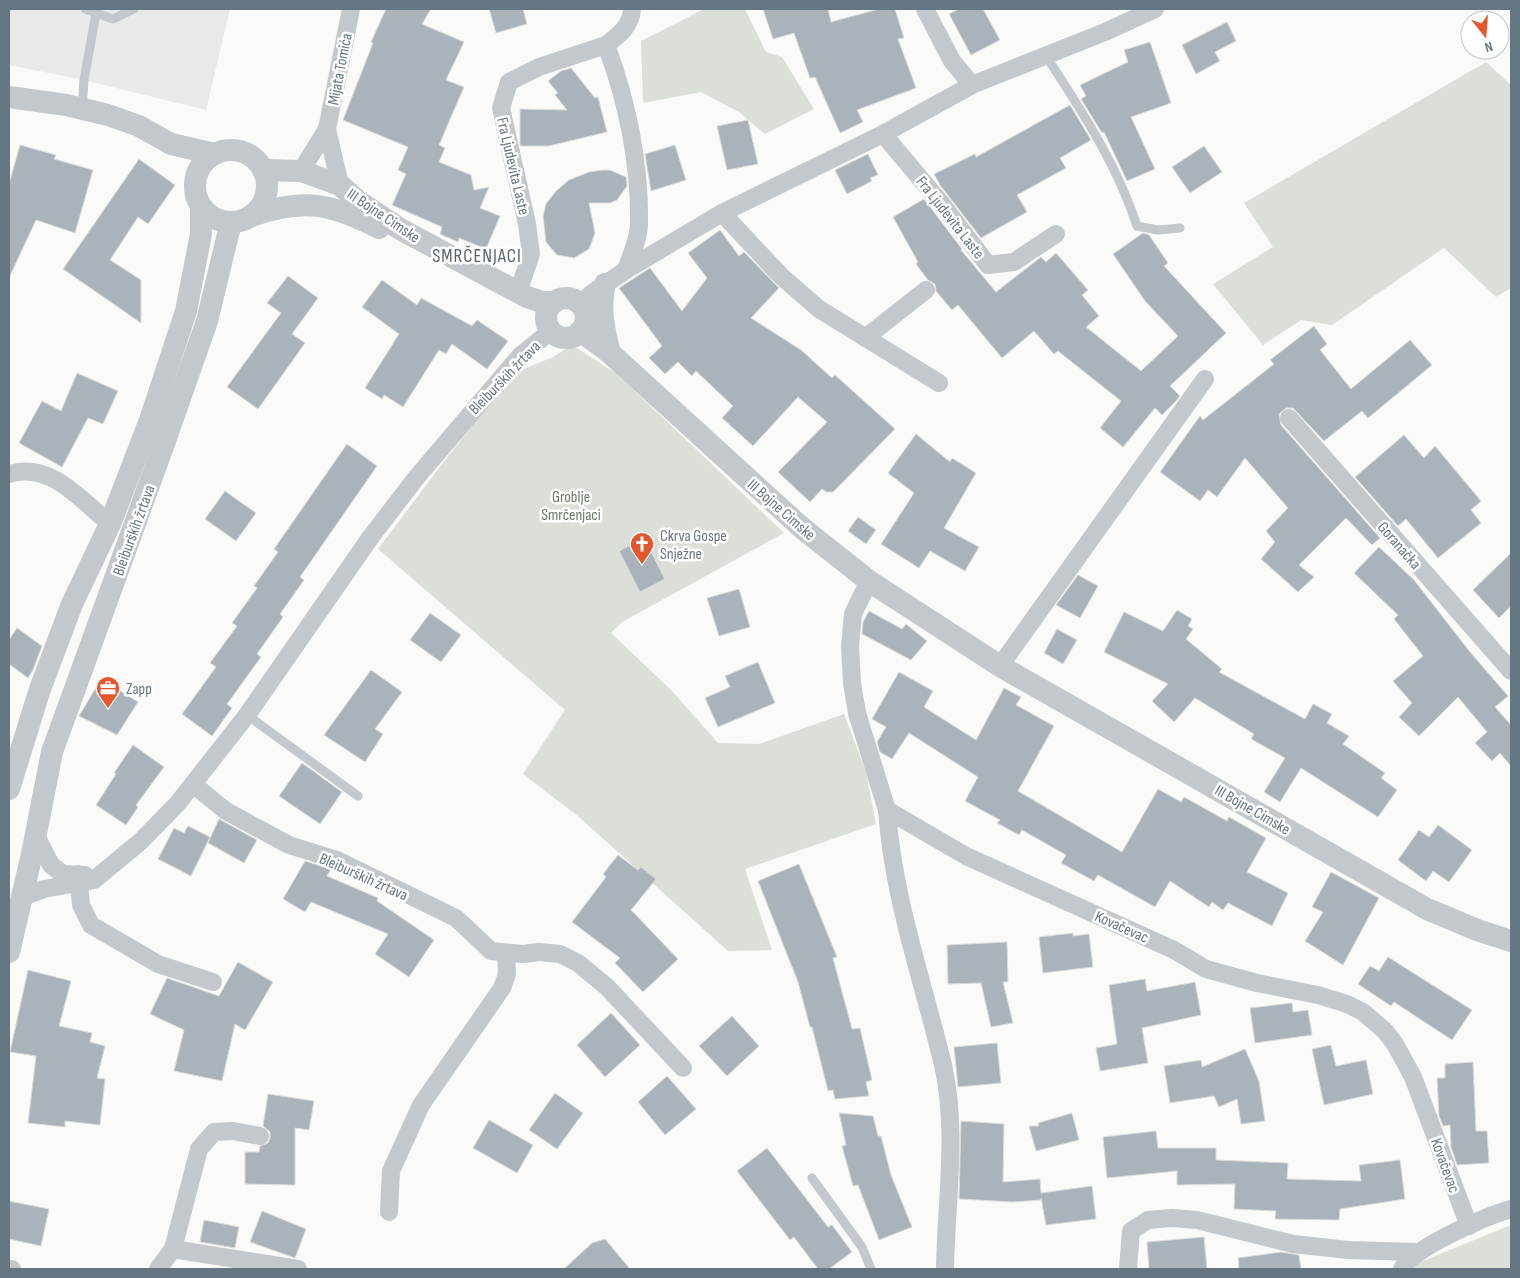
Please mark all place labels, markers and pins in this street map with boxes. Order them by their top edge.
place label: Ckrva Gospe Snježne [660,527,727,564]
church icon: Ckrva Gospe Snježne [629,531,655,565]
office icon: Zapp [95,675,121,709]
place label: Zapp [126,680,152,699]

